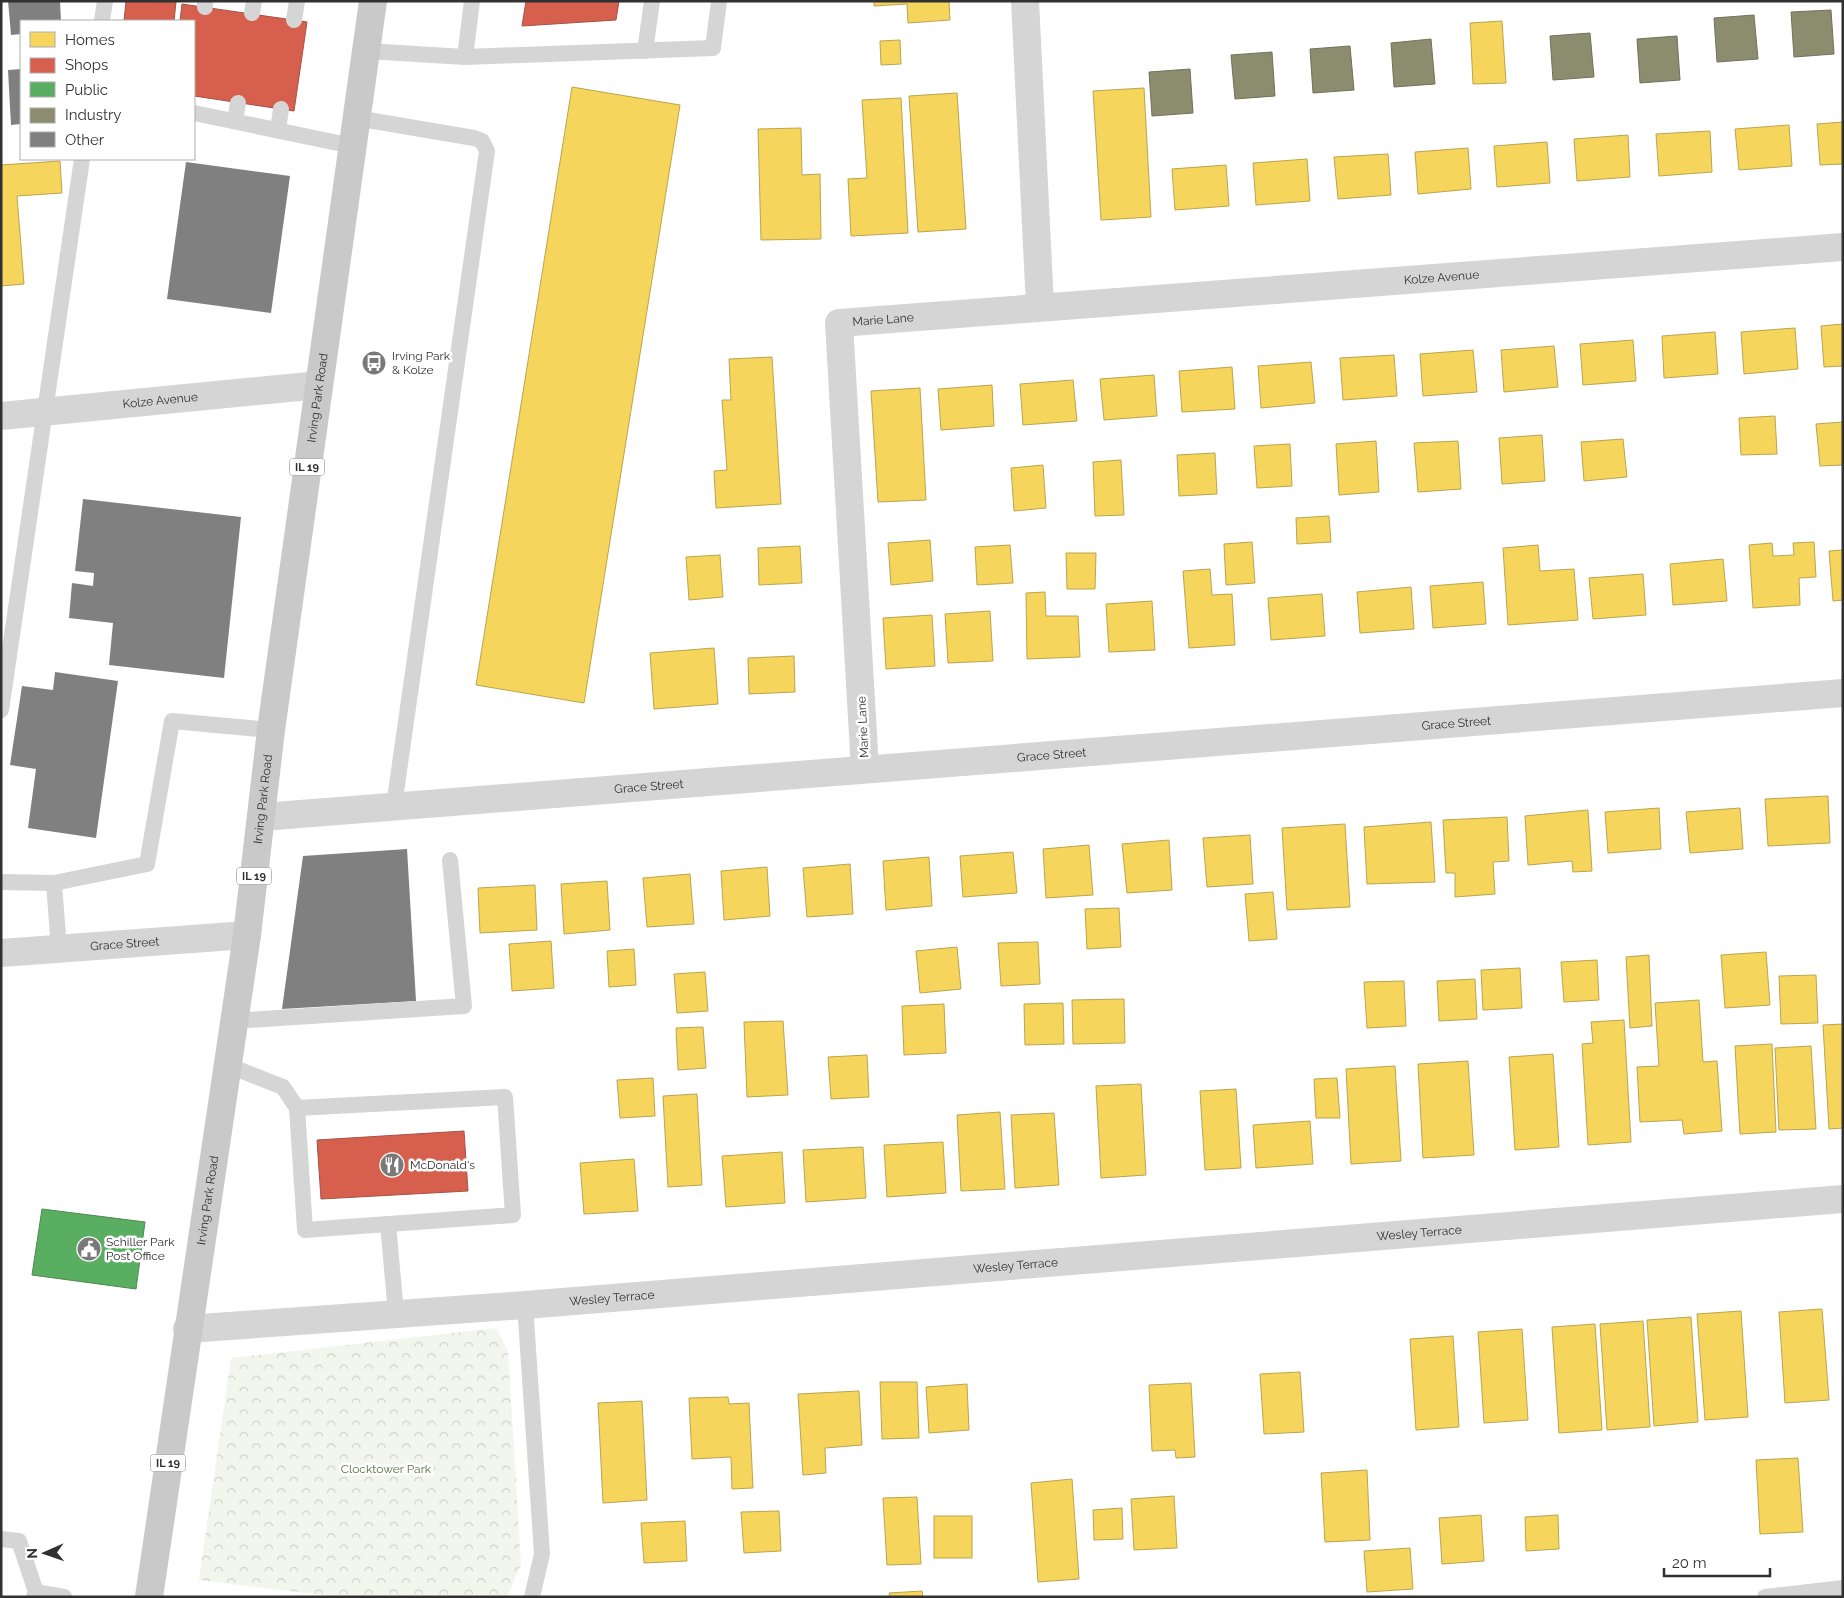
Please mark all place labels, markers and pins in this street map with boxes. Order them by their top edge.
place label: Irving Park & Kolze [392,349,451,377]
bus stop icon: Irving Park & Kolze [361,350,387,376]
restaurant icon: McDonald's [379,1152,405,1178]
place label: McDonald's [410,1158,475,1172]
place label: Schiller Park Post Office [106,1235,175,1263]
public building icon: Schiller Park Post Office [76,1236,102,1262]

